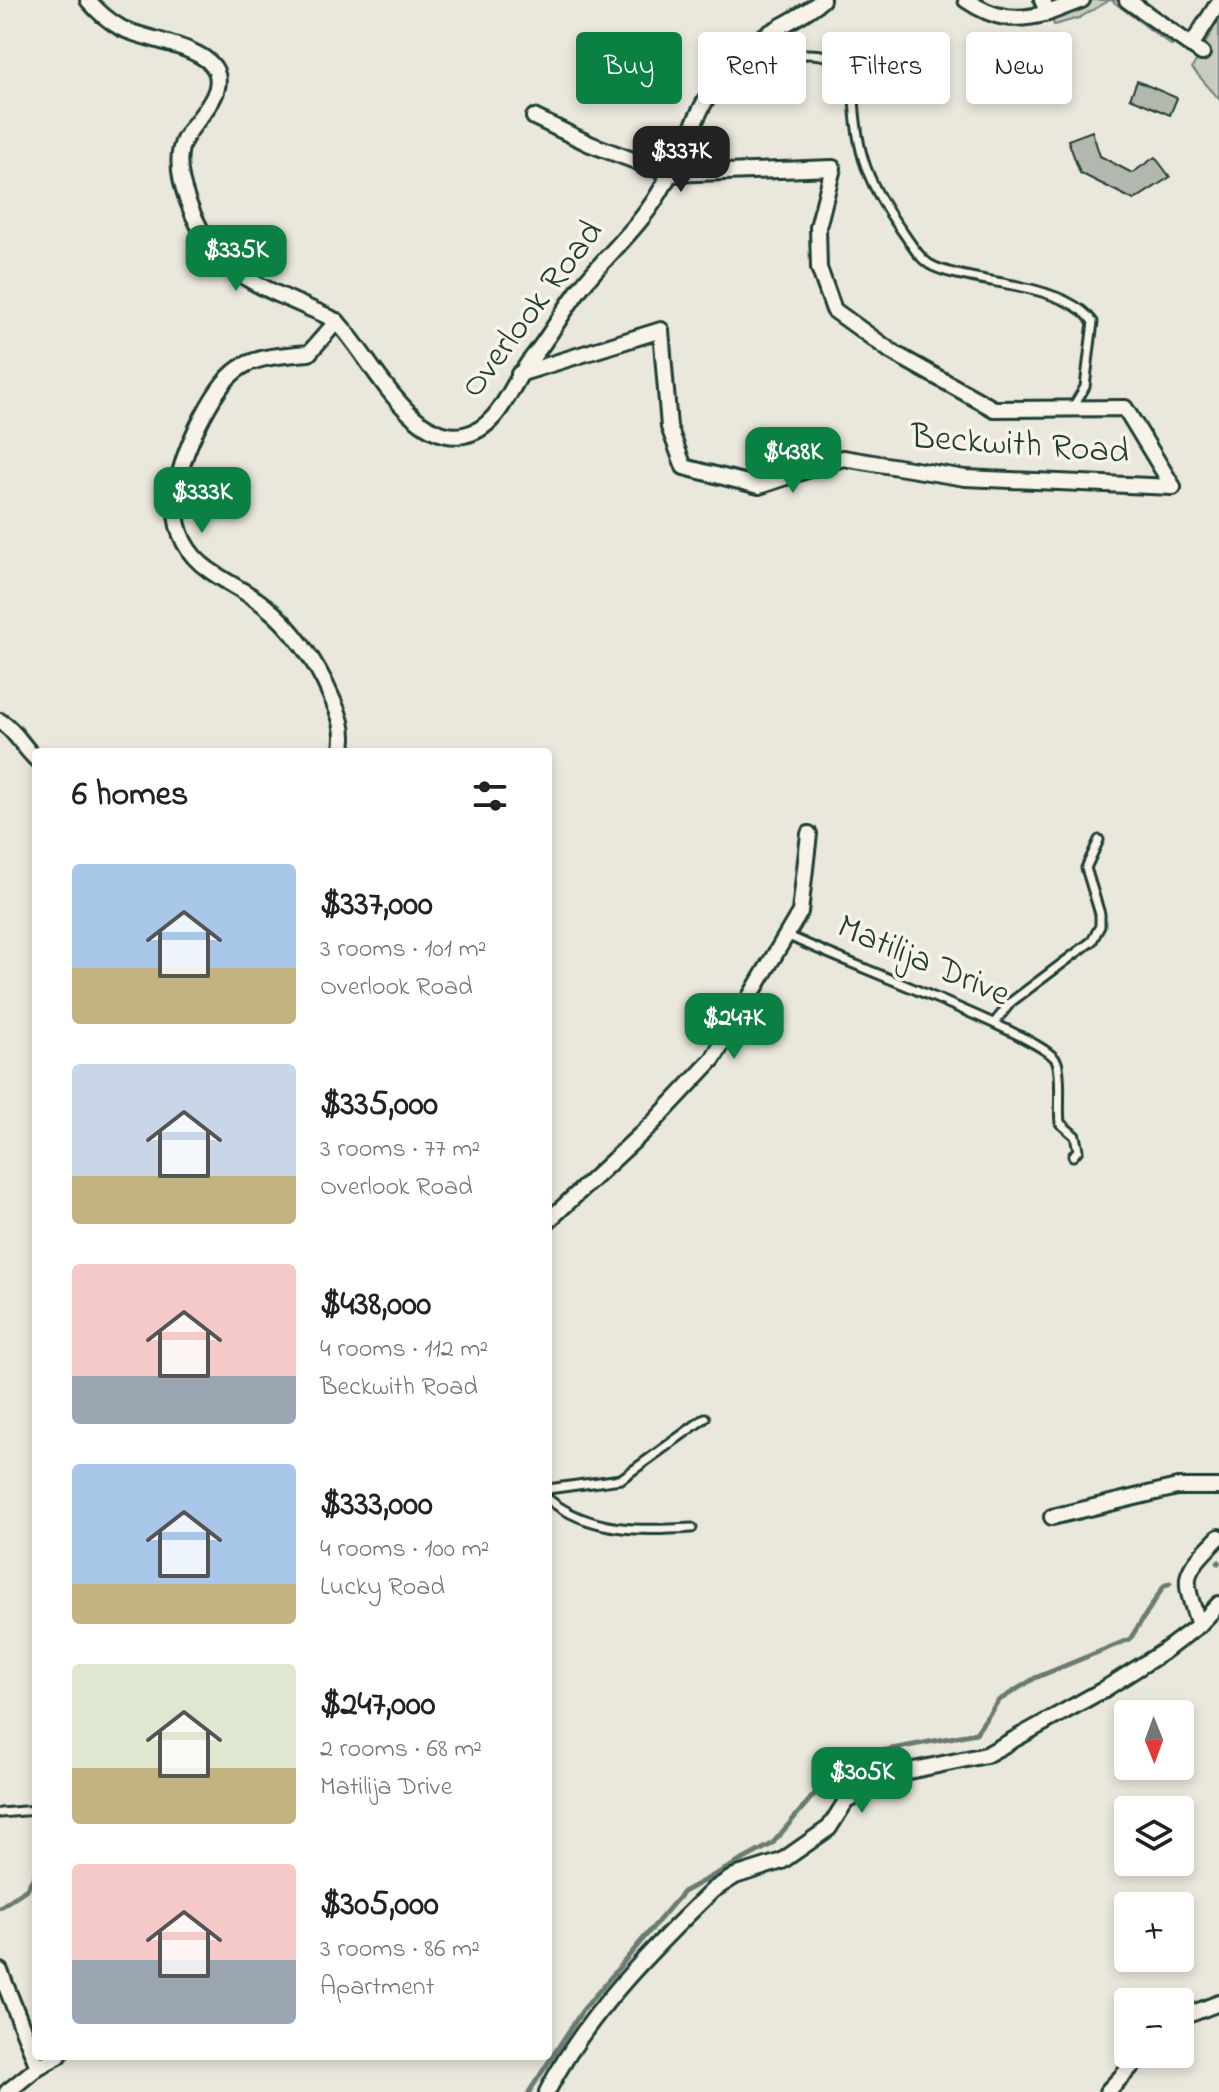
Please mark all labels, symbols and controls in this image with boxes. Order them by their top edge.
chip: Buy [576,32,682,104]
chip: Rent [698,32,806,104]
chip: Filters [822,32,950,104]
chip: New [966,32,1072,104]
pin: $337K [625,126,737,194]
text: $337K [651,133,711,171]
street label: Overlook Road [448,210,618,410]
pin: $335K [180,225,292,293]
text: $335K [204,232,268,270]
street label: Beckwith Road [908,412,1131,480]
pin: $438K [737,427,849,495]
text: $438K [763,434,823,472]
pin: $333K [146,467,258,535]
text: $333K [172,474,232,512]
text: 6 homes [72,771,188,821]
icon: filters [468,774,512,818]
text: $337,000 [320,881,433,931]
icon: home [136,896,232,992]
street label: Matilija Drive [828,902,1018,1023]
text: 3 rooms · 101 m² [320,931,486,969]
text: Overlook Road [320,969,473,1007]
pin: $247K [678,993,790,1061]
text: $247K [703,1000,765,1038]
text: $335,000 [320,1081,438,1131]
icon: home [136,1096,232,1192]
text: 3 rooms · 77 m² [320,1131,480,1169]
text: Overlook Road [320,1169,473,1207]
text: $438,000 [320,1281,431,1331]
icon: home [136,1296,232,1392]
text: 4 rooms · 112 m² [320,1331,488,1369]
text: Beckwith Road [320,1369,478,1407]
text: $333,000 [320,1481,433,1531]
icon: home [136,1496,232,1592]
text: 4 rooms · 100 m² [320,1531,489,1569]
text: Lucky Road [320,1569,445,1607]
text: $247,000 [320,1681,435,1731]
icon: home [136,1696,232,1792]
north arrow [1114,1700,1194,1780]
map controls [1114,1700,1194,2068]
text: 2 rooms · 68 m² [320,1731,482,1769]
pin: $305K [806,1747,918,1815]
text: $305K [829,1754,895,1792]
text: Matilija Drive [320,1769,452,1807]
button: layers [1114,1796,1194,1876]
text: $305,000 [320,1881,439,1931]
button: + [1114,1892,1194,1972]
icon: home [136,1896,232,1992]
text: 3 rooms · 86 m² [320,1931,480,1969]
text: Apartment [320,1969,434,2007]
button: − [1114,1988,1194,2068]

